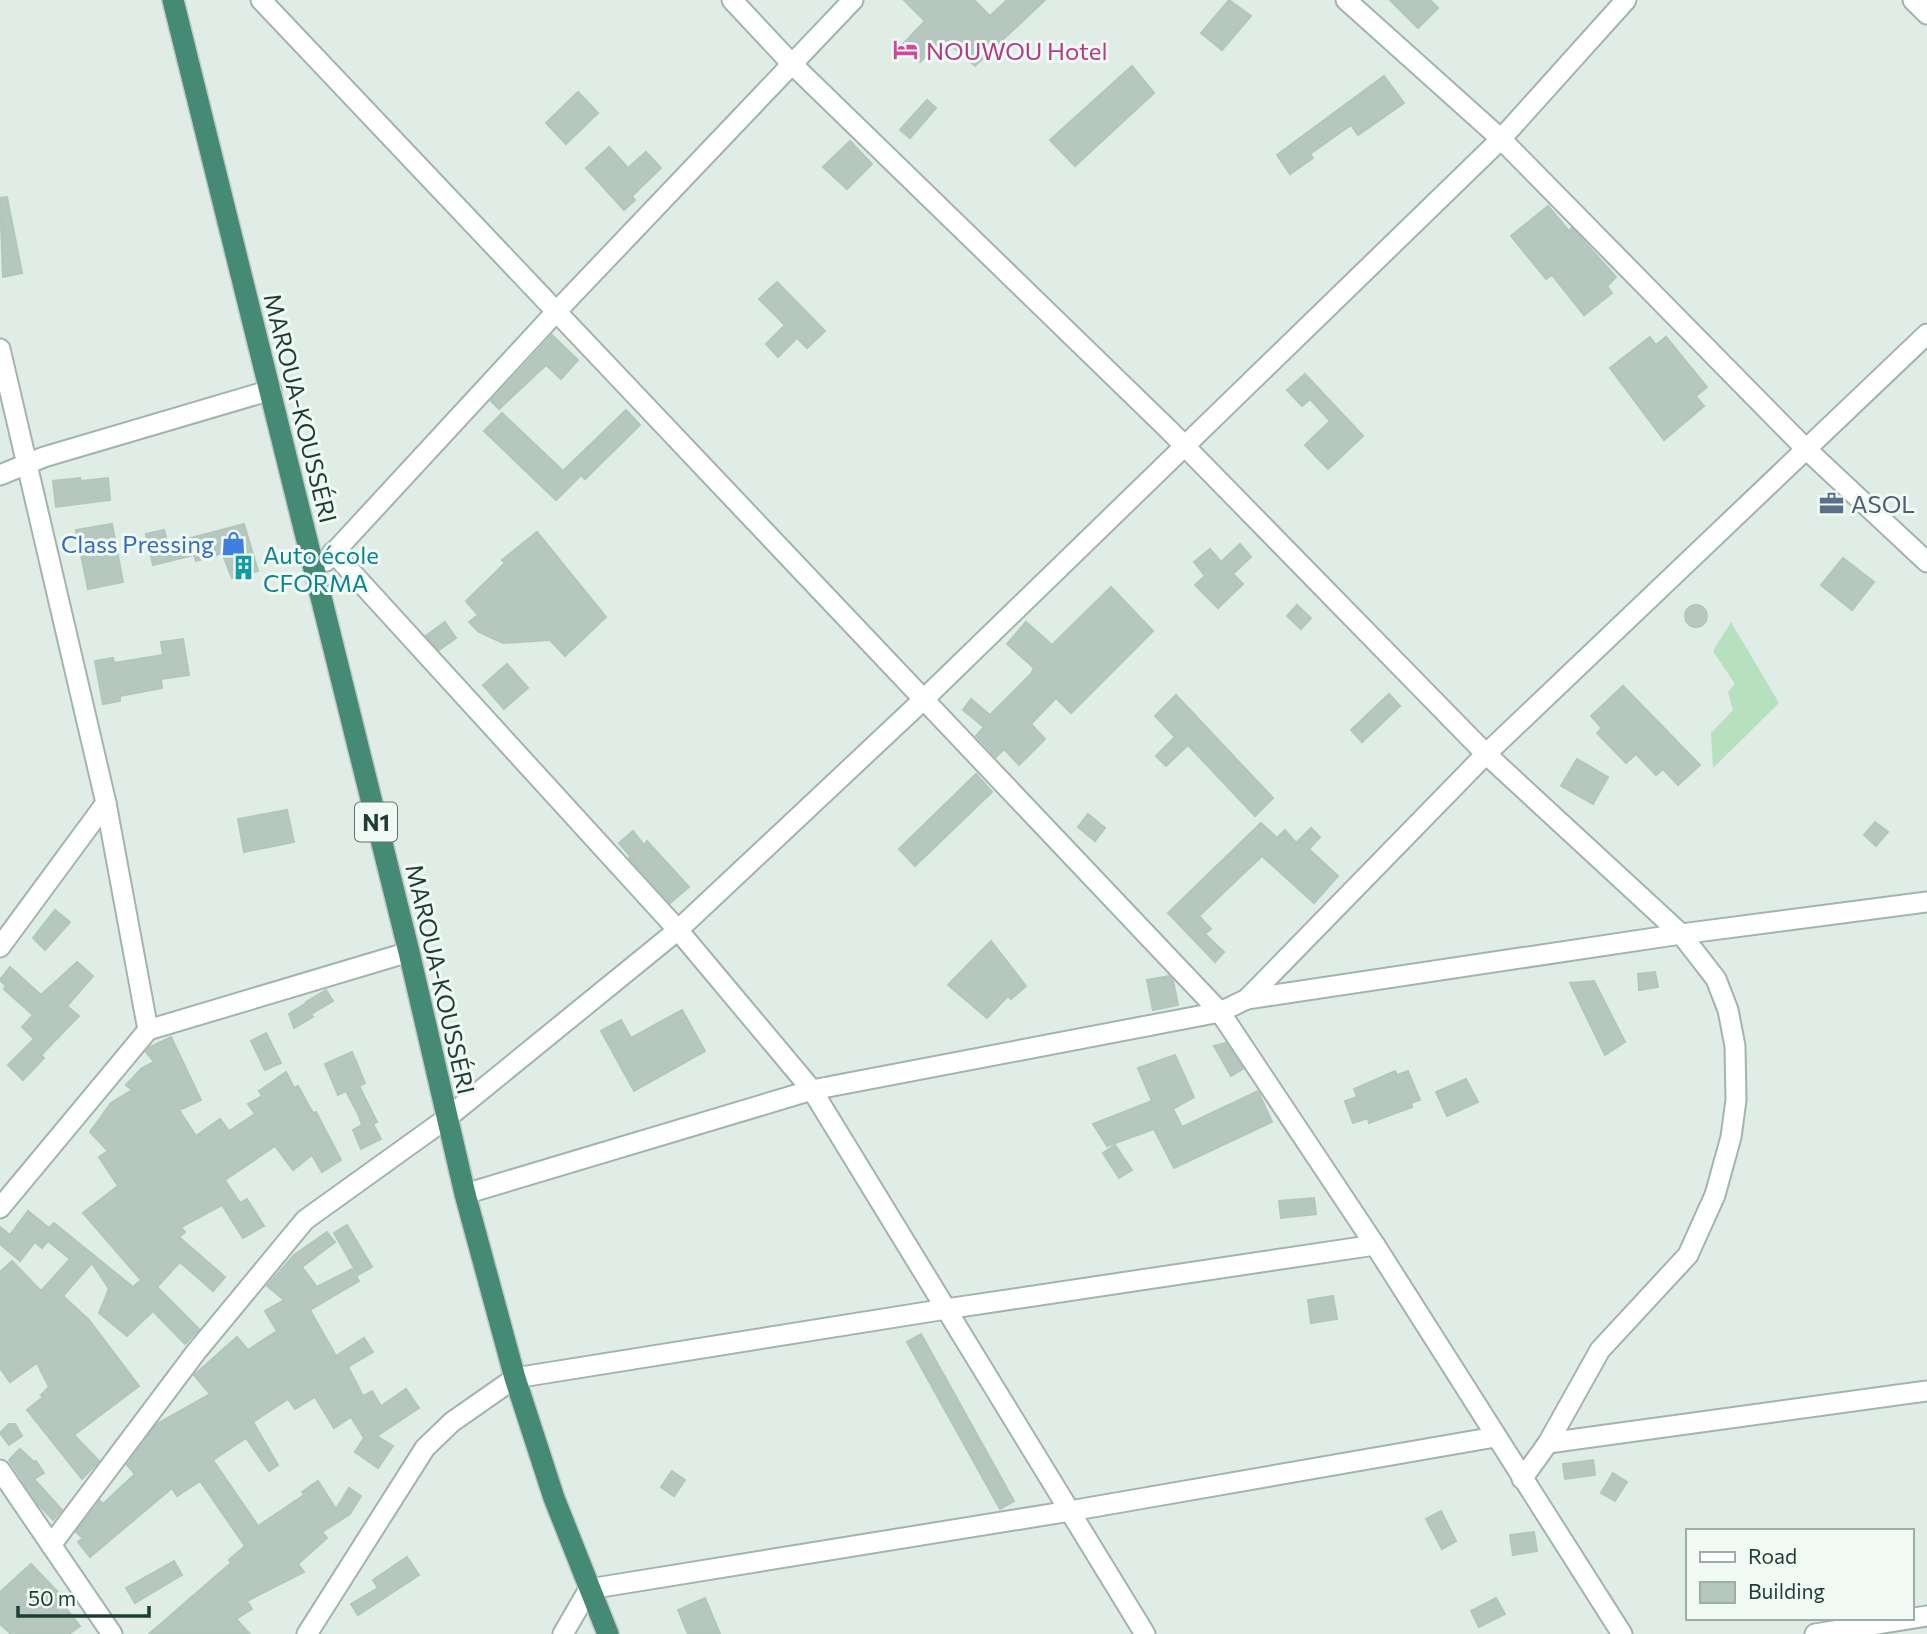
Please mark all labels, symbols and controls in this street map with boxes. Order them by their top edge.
hotel icon: NOUWOU Hotel [892,36,920,64]
place label: NOUWOU Hotel [926,36,1108,65]
street label: MAROUA-KOUSSÉRI [258,290,344,526]
office icon: ASOL [1817,489,1845,517]
place label: ASOL [1851,489,1915,518]
place label: Class Pressing [61,529,214,558]
shop icon: Class Pressing [220,529,248,557]
place label: Auto école CFORMA [263,540,379,597]
building icon: Auto école CFORMA [229,554,257,582]
road number: N1 [355,802,397,842]
street label: MAROUA-KOUSSÉRI [400,861,482,1097]
legend [1686,1529,1913,1620]
text: Road [1748,1543,1797,1568]
scale bar [18,1574,149,1618]
text: Building [1748,1578,1825,1603]
text: 50 m [28,1585,76,1610]

